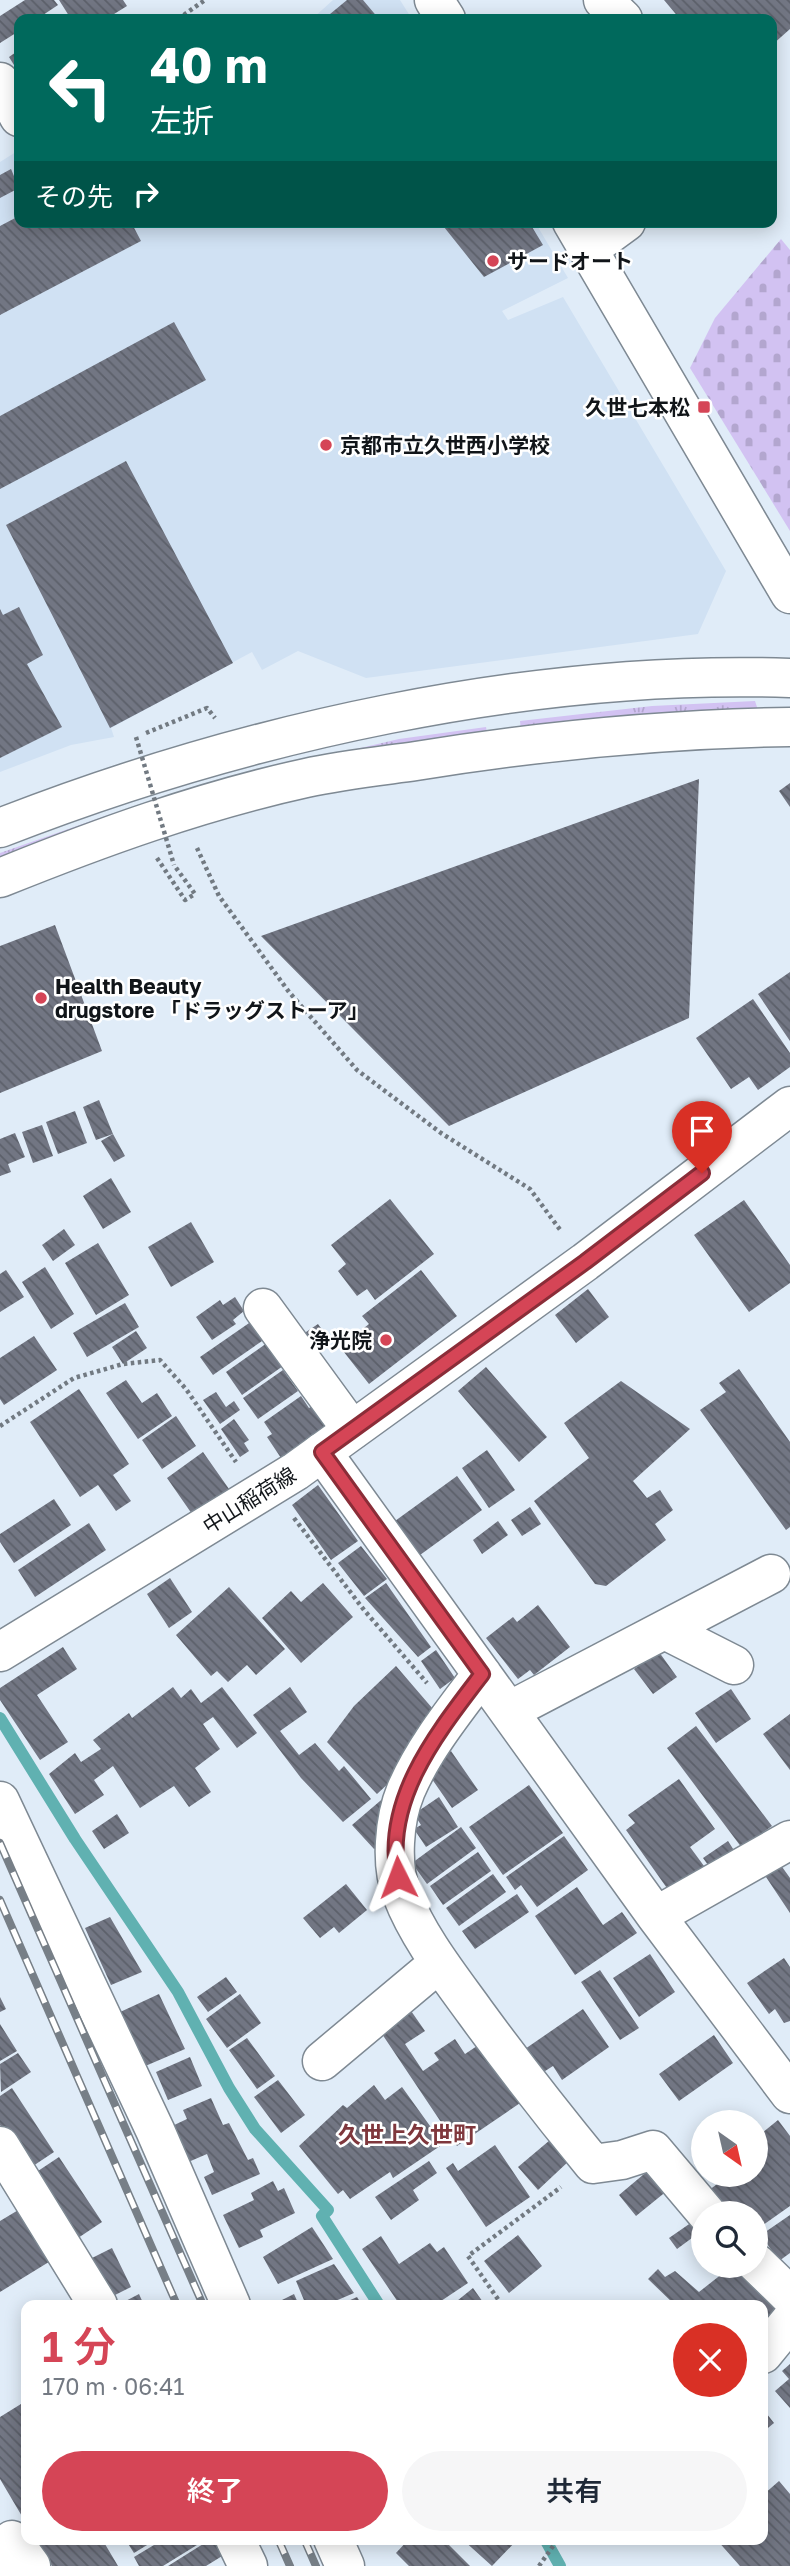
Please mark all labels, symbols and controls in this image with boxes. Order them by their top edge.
text: 40 m [150,35,268,94]
icon: left [35,42,126,133]
text: 左折 [150,101,214,139]
icon: right [127,175,165,213]
text: その先 [35,181,113,212]
place label: サードオート [507,248,633,274]
marker: サードオート [485,253,501,269]
place label: 久世七本松 [585,394,690,420]
marker: 久世七本松 [696,399,712,415]
place label: 京都市立久世西小学校 [340,432,550,458]
marker: 京都市立久世西小学校 [318,437,334,453]
place label: Health Beauty drugstore 「ドラッグストーア」 [55,973,369,1023]
marker: Health Beauty drugstore 「ドラッグストーア」 [33,990,49,1006]
pin [672,1101,732,1173]
icon: arrive [683,1112,721,1150]
place label: 浄光院 [309,1327,372,1353]
marker: 浄光院 [378,1332,394,1348]
street label: 中山稲荷線 [198,1461,300,1539]
position arrow [361,1840,435,1914]
north arrow [691,2110,768,2188]
map controls [691,2110,768,2278]
district label: 久世上久世町 [338,2120,476,2148]
button: search [691,2201,768,2278]
text: 1 分 [42,2321,116,2371]
button: close [673,2323,747,2397]
text: 170 m · 06:41 [42,2372,184,2400]
button: 終了 [42,2451,388,2531]
button: 共有 [402,2451,747,2531]

